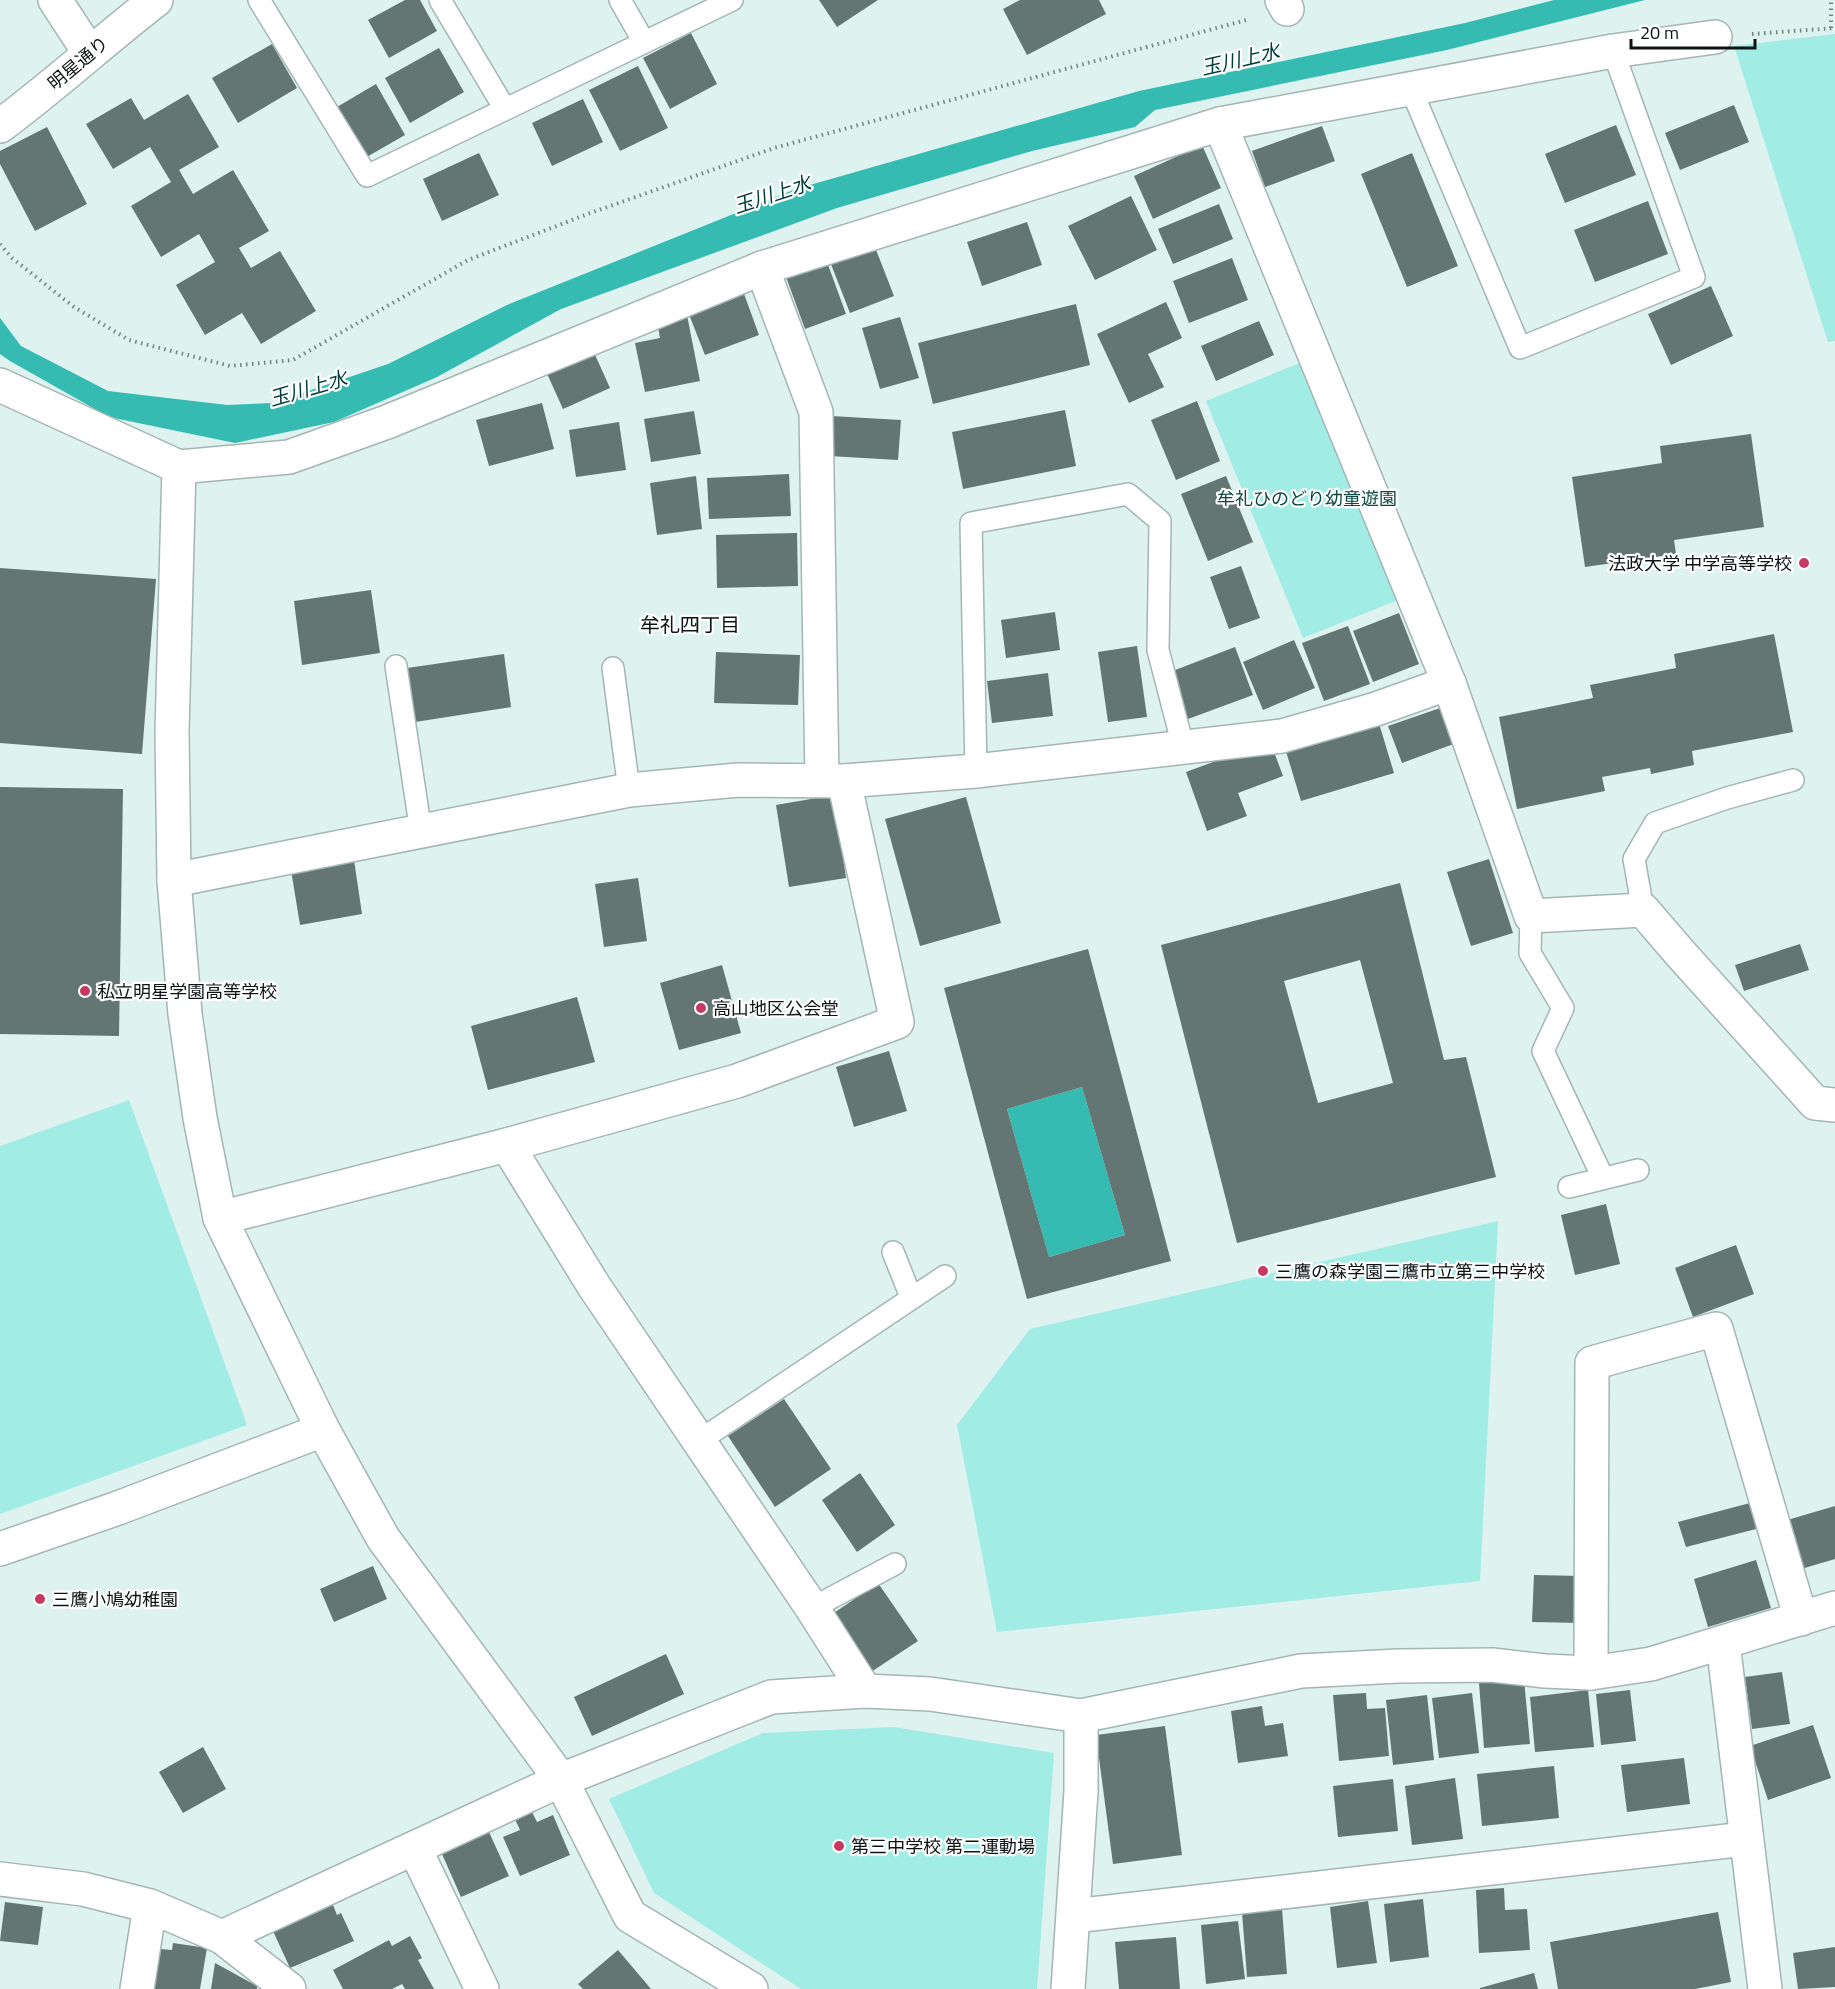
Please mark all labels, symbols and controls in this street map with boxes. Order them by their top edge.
scale bar [1631,12,1756,50]
text: 20 m [1640,19,1679,46]
street label: 明星通り [42,30,114,96]
water label: 玉川上水 [1198,34,1284,83]
water label: 玉川上水 [729,166,817,221]
water label: 玉川上水 [265,362,353,414]
park label: 牟礼ひのどり幼童遊園 [1217,485,1397,512]
place label: 法政大学 中学高等学校 [1608,550,1792,577]
marker: 法政大学 中学高等学校 [1797,556,1811,570]
district label: 牟礼四丁目 [640,609,740,640]
place label: 私立明星学園高等学校 [97,978,277,1005]
marker: 私立明星学園高等学校 [78,984,92,998]
place label: 高山地区公会堂 [713,995,839,1022]
marker: 高山地区公会堂 [694,1001,708,1015]
place label: 三鷹の森学園三鷹市立第三中学校 [1275,1258,1545,1285]
marker: 三鷹の森学園三鷹市立第三中学校 [1256,1264,1270,1278]
place label: 三鷹小鳩幼稚園 [52,1586,178,1613]
marker: 三鷹小鳩幼稚園 [33,1592,47,1606]
place label: 第三中学校 第二運動場 [851,1833,1035,1860]
marker: 第三中学校 第二運動場 [832,1839,846,1853]

